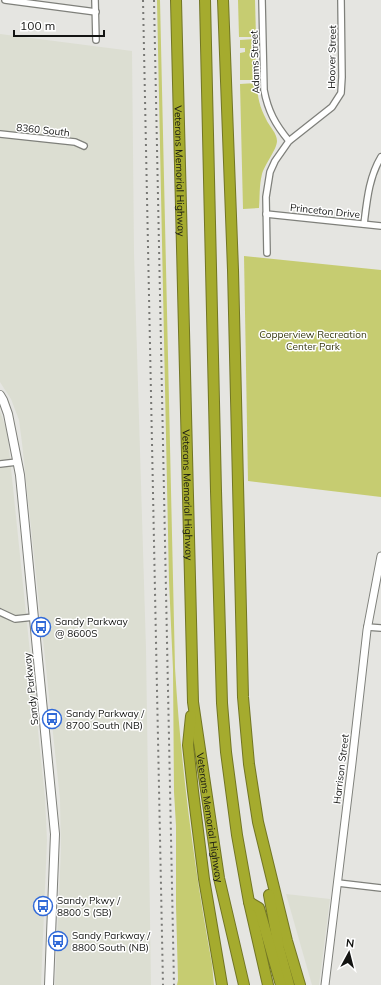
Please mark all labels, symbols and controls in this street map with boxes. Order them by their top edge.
scale bar [14,12,104,38]
text: 100 m [20,18,55,33]
street label: Hoover Street [325,25,339,89]
street label: Adams Street [247,30,263,94]
street label: Veterans Memorial Highway [172,105,188,237]
street label: 8360 South [16,121,71,139]
street label: Princeton Drive [289,201,361,221]
park label: Copperview Recreation Center Park [259,328,367,353]
street label: Veterans Memorial Highway [180,429,196,561]
place label: Sandy Parkway @ 8600S [55,615,128,640]
bus stop icon: Sandy Parkway @ 8600S [30,616,52,638]
street label: Sandy Parkway [21,651,41,726]
place label: Sandy Parkway / 8700 South (NB) [66,707,145,732]
bus stop icon: Sandy Parkway / 8700 South (NB) [41,708,63,730]
street label: Harrison Street [330,733,352,805]
street label: Veterans Memorial Highway [194,752,227,885]
place label: Sandy Pkwy / 8800 S (SB) [57,894,121,919]
bus stop icon: Sandy Pkwy / 8800 S (SB) [32,895,54,917]
place label: Sandy Parkway / 8800 South (NB) [72,929,151,954]
bus stop icon: Sandy Parkway / 8800 South (NB) [47,930,69,952]
north arrow [329,933,369,973]
text: N [345,936,355,951]

